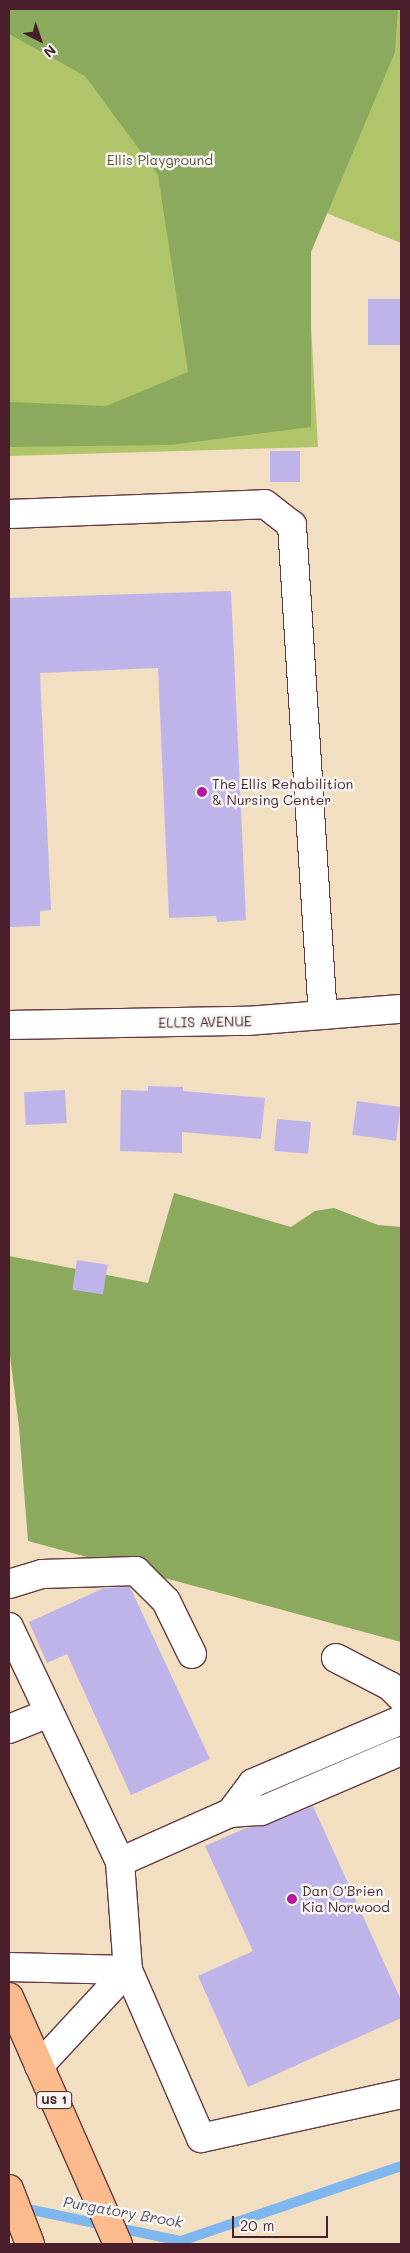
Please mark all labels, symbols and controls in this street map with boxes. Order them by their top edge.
north arrow [15,15,65,65]
text: N [40,41,60,62]
park label: Ellis Playground [107,152,213,168]
place label: The Ellis Rehabilition & Nursing Center [212,776,353,809]
marker: The Ellis Rehabilition & Nursing Center [196,786,208,798]
street label: ELLIS AVENUE [158,1013,252,1031]
place label: Dan O'Brien Kia Norwood [302,1883,390,1915]
marker: Dan O'Brien Kia Norwood [286,1893,298,1905]
road number: US 1 [35,2090,73,2110]
water label: Purgatory Brook [62,2193,184,2231]
scale bar [235,2206,331,2238]
text: 20 m [240,2215,274,2235]

